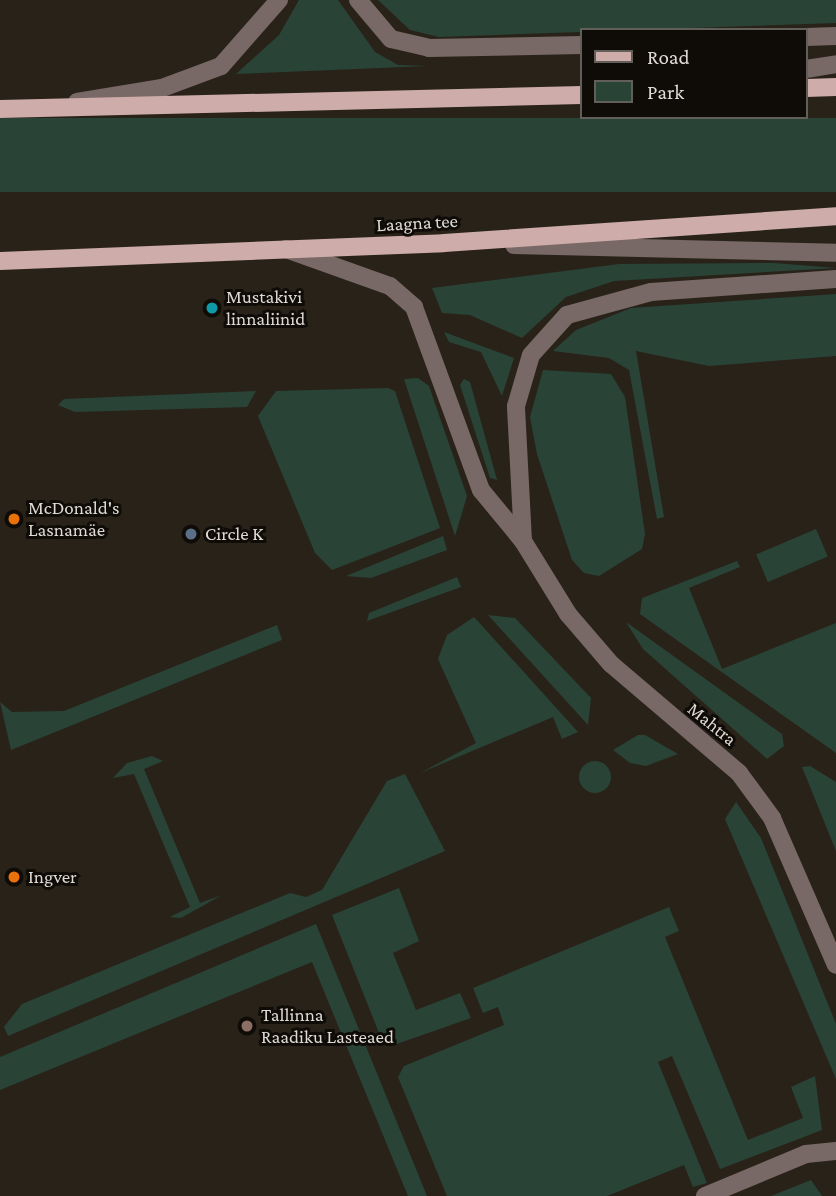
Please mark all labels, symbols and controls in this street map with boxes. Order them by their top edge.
legend [580,28,808,119]
text: Road [647,45,690,69]
text: Park [647,80,684,104]
street label: Laagna tee [376,209,458,237]
place label: Mustakivi linnaliinid [226,286,305,330]
marker: Mustakivi linnaliinid [204,300,220,316]
place label: McDonald's Lasnamäe [28,497,120,541]
marker: McDonald's Lasnamäe [6,511,22,527]
place label: Circle K [205,523,263,545]
marker: Circle K [183,526,199,542]
street label: Mahtra [683,697,741,751]
place label: Ingver [28,866,77,888]
marker: Ingver [6,869,22,885]
place label: Tallinna Raadiku Lasteaed [261,1004,394,1048]
marker: Tallinna Raadiku Lasteaed [239,1018,255,1034]

